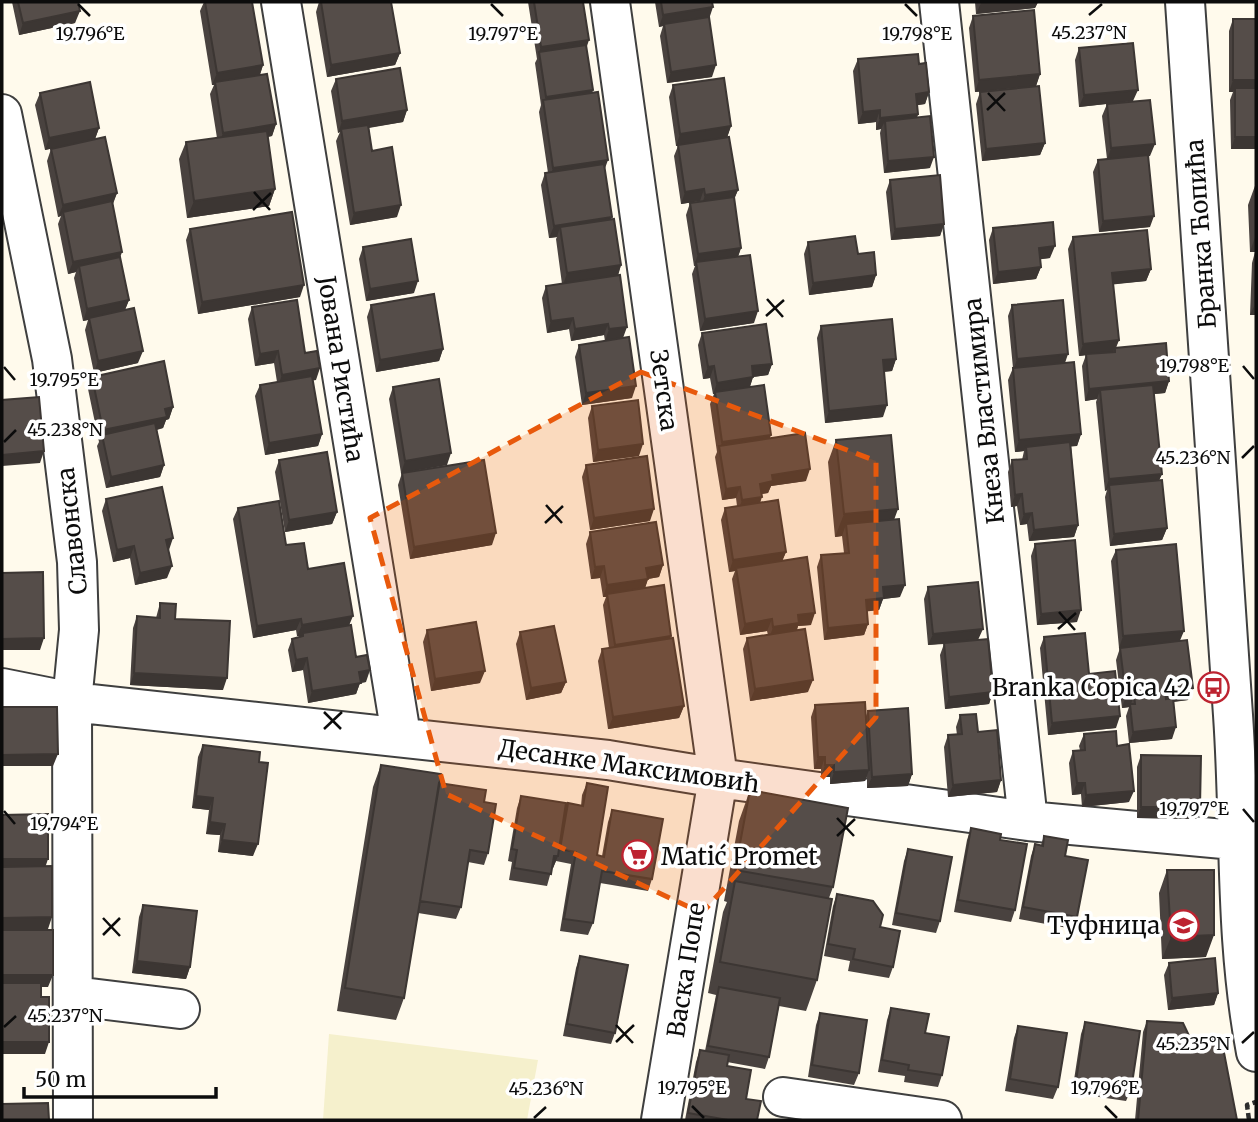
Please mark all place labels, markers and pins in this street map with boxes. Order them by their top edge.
bus stop icon: Branka Copica 42 [1197,670,1231,704]
place label: Branka Copica 42 [992,672,1191,703]
supermarket icon: Matić Promet [621,839,655,873]
place label: Matić Promet [661,841,818,872]
school or university icon: Туфница [1166,908,1200,942]
place label: Туфница [1047,910,1160,941]

